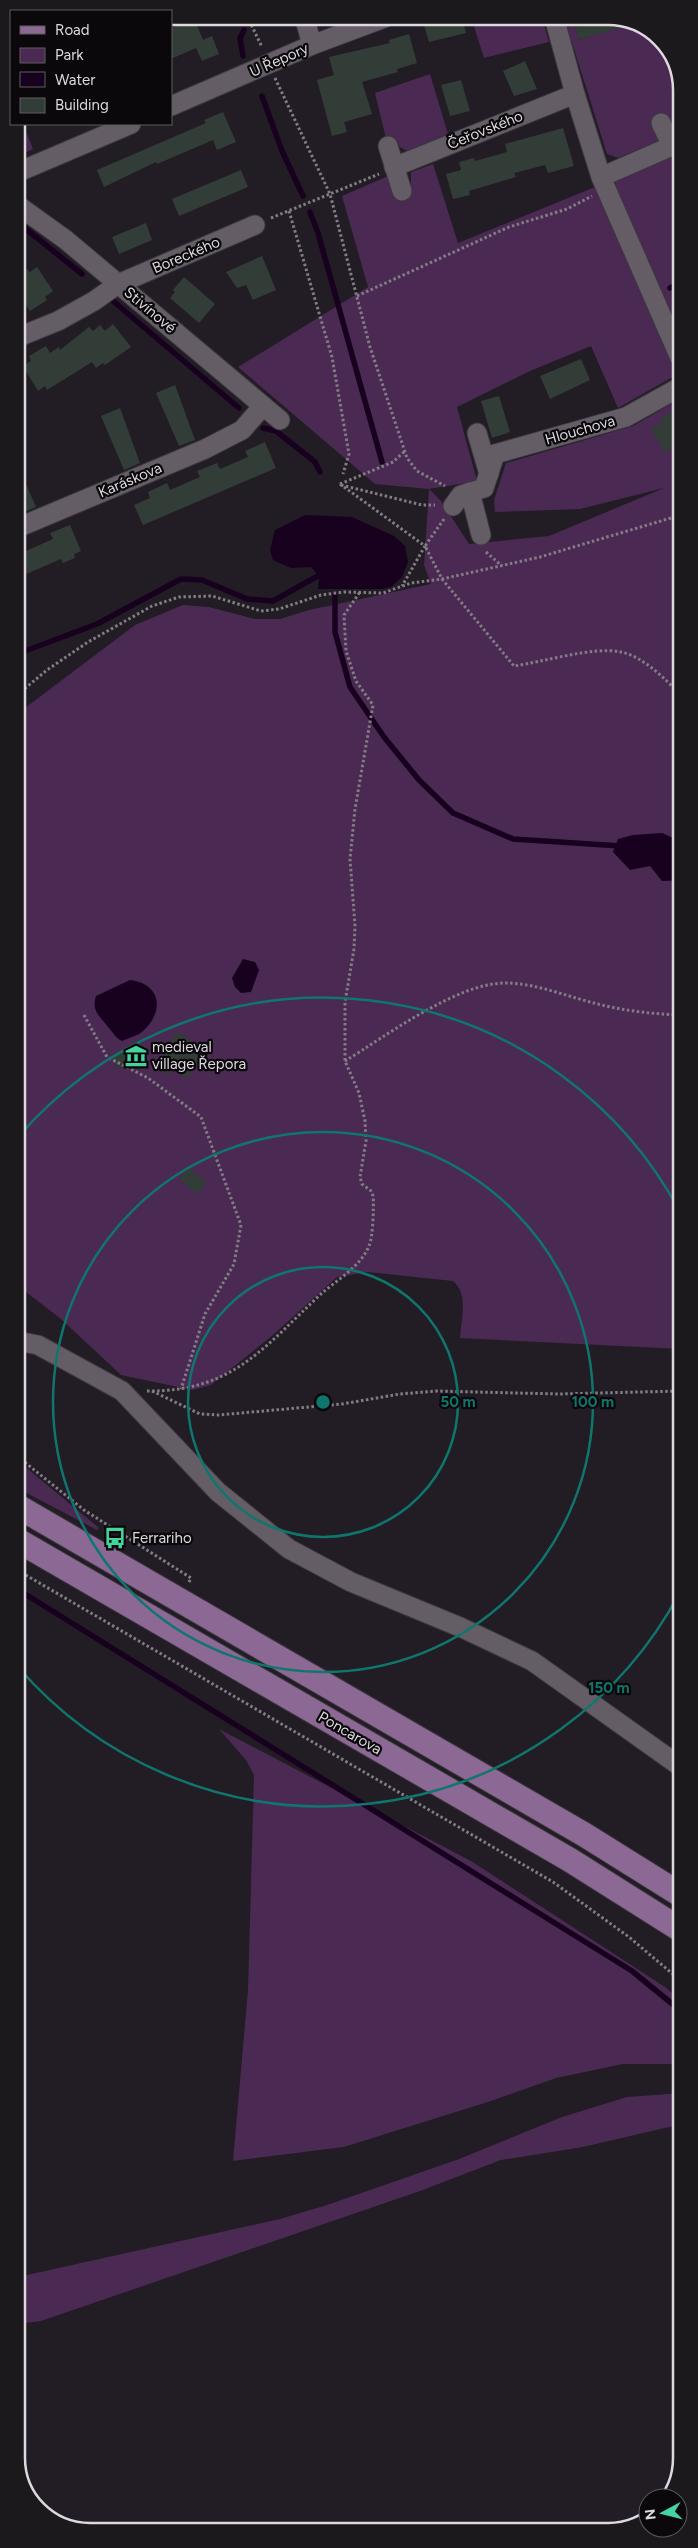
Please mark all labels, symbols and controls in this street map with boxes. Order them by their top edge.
legend [10,10,172,125]
text: Road [55,21,90,39]
street label: U Řepory [247,39,311,81]
text: Park [55,46,84,64]
text: Water [55,71,95,89]
text: Building [55,96,109,114]
street label: Čeřovského [445,107,526,153]
street label: Boreckého [150,233,223,277]
street label: Stivínové [120,283,180,337]
street label: Hlouchova [543,411,617,449]
street label: Karáskova [96,459,164,501]
place label: medieval village Řepora [152,1038,246,1073]
museum icon: medieval village Řepora [123,1043,149,1069]
centre of rings [314,1393,332,1411]
text: 50 m [440,1393,476,1411]
text: 100 m [572,1393,614,1411]
bus stop icon: Ferrariho [102,1525,128,1551]
place label: Ferrariho [132,1529,192,1547]
text: 150 m [588,1679,630,1697]
street label: Poncarova [315,1708,385,1758]
north arrow [638,2488,688,2538]
text: N [641,2508,660,2521]

